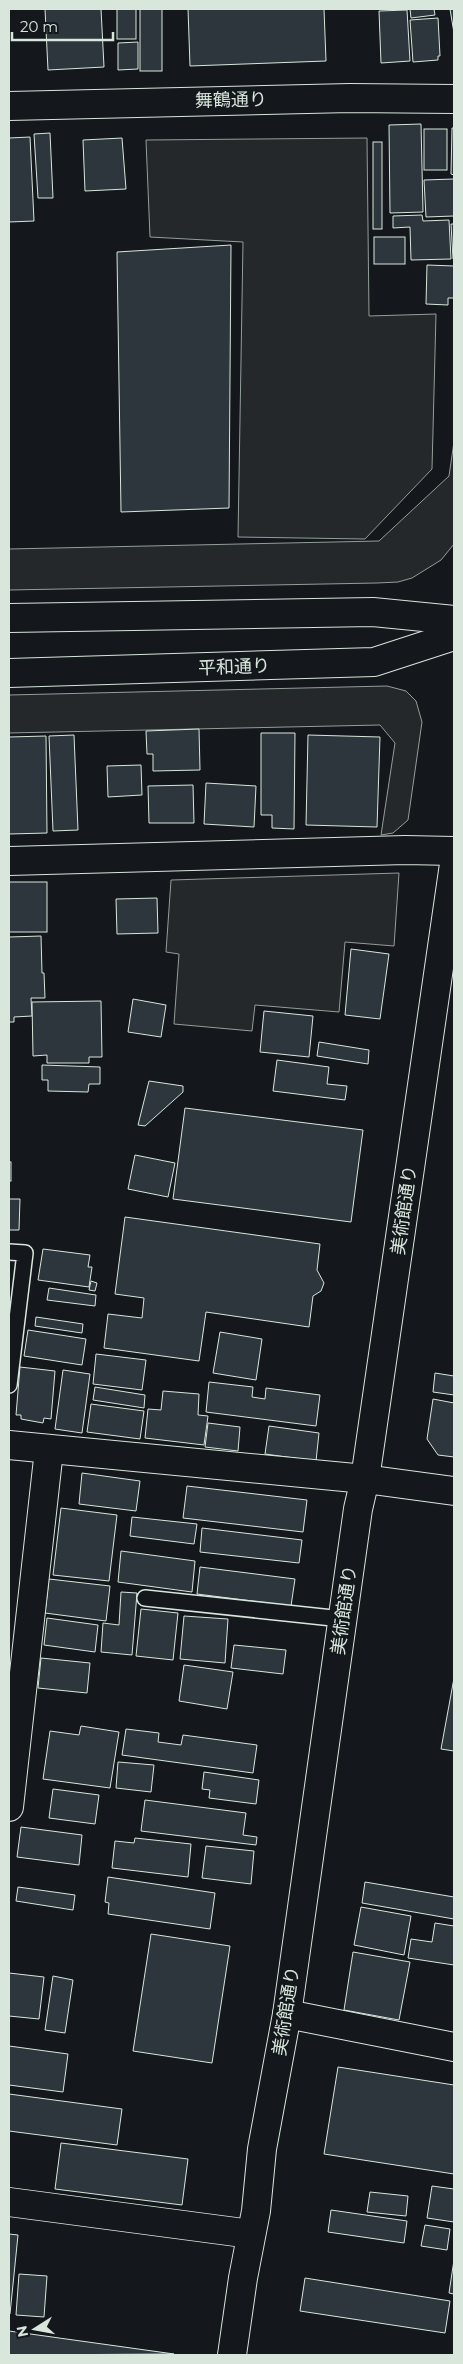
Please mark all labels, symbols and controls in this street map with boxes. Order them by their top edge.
scale bar [12,10,114,42]
text: 20 m [20,17,58,36]
street label: 舞鶴通り [195,88,267,112]
street label: 平和通り [198,655,270,679]
street label: 美術館通り [387,1164,421,1256]
street label: 美術館通り [327,1564,361,1656]
street label: 美術館通り [268,1965,304,2057]
north arrow [10,2304,60,2354]
text: N [12,2324,32,2339]

